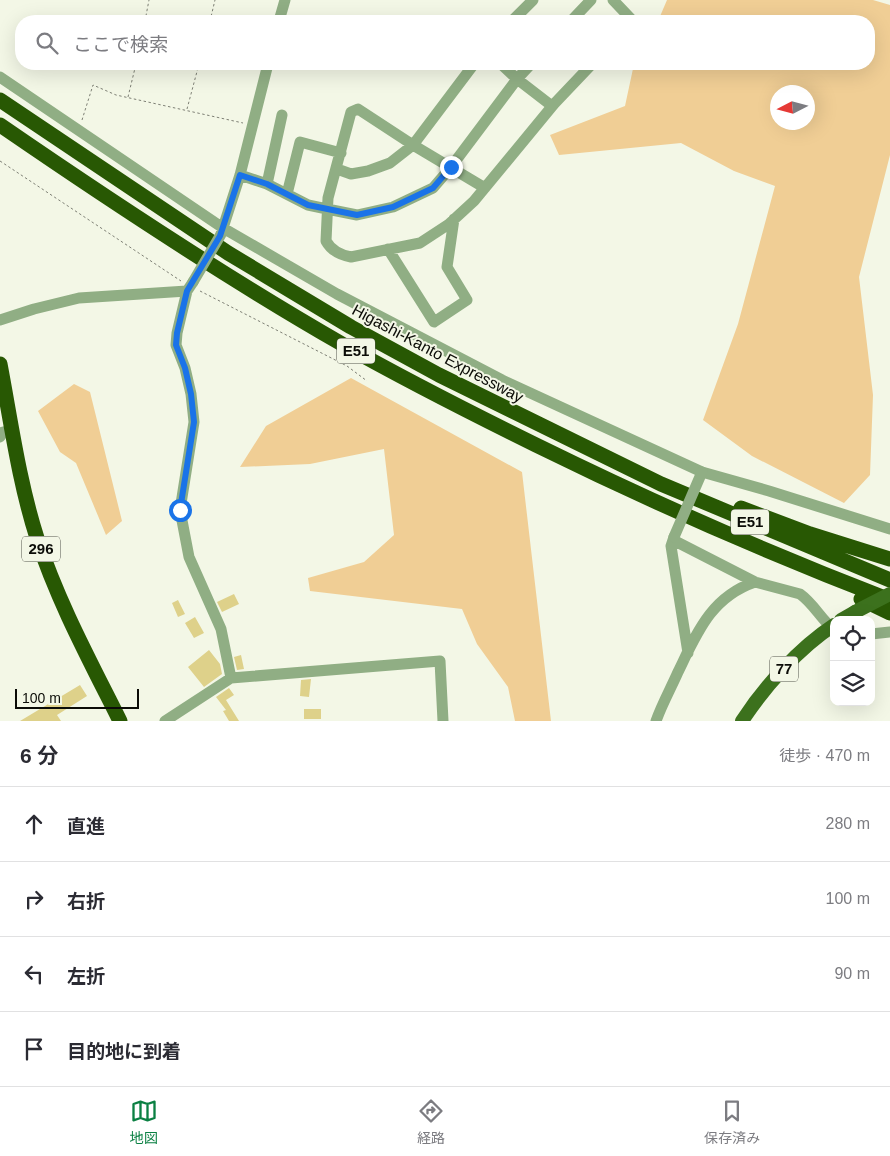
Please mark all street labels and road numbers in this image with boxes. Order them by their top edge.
street label: Higashi-Kanto Expressway [349,301,526,406]
road number: E51 [337,338,375,364]
road number: E51 [731,510,769,534]
road number: 296 [22,536,60,562]
road number: 77 [770,656,798,682]

